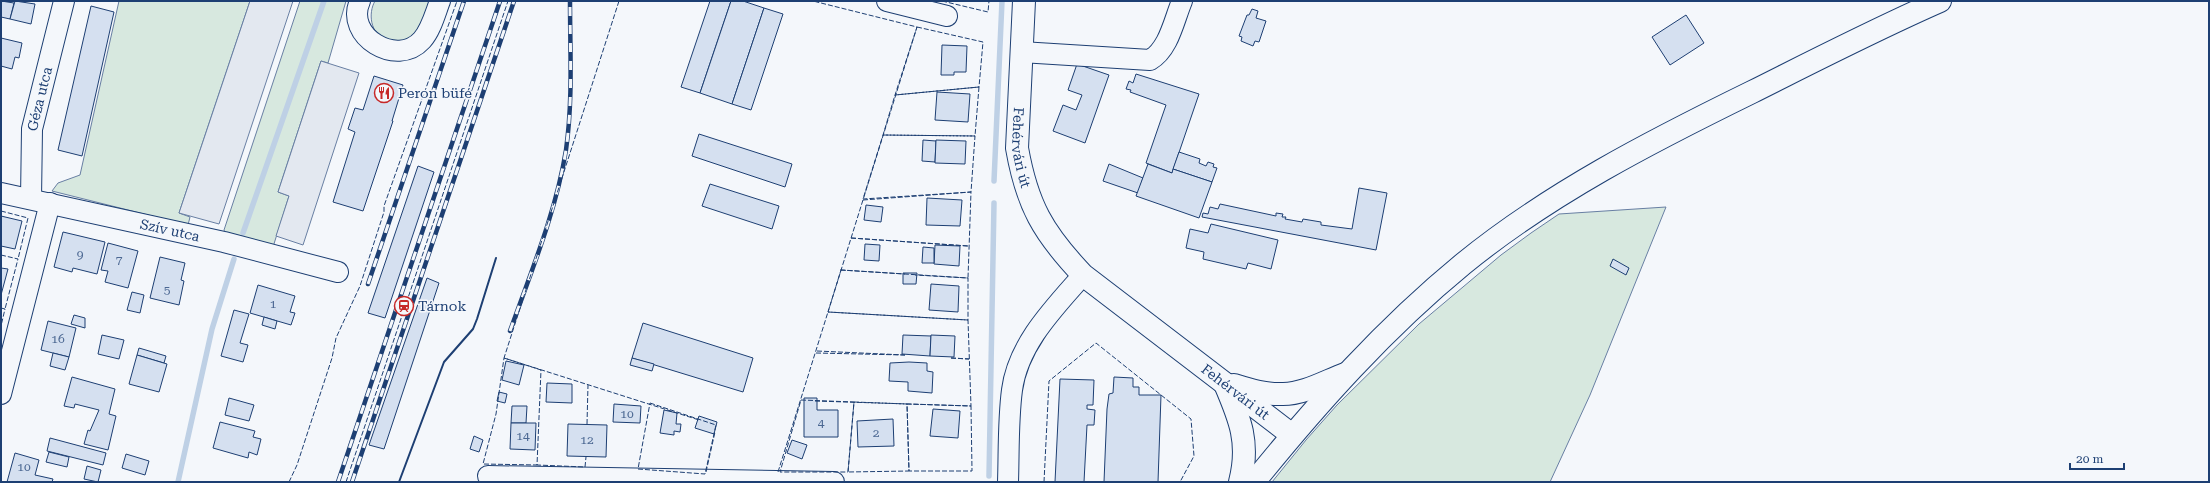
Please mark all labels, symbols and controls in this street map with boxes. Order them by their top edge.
street label: Géza utca [24,65,55,133]
restaurant icon: Peron büfé [373,82,395,104]
place label: Peron büfé [398,85,472,101]
street label: Fehérvári út [1009,107,1034,190]
street label: Szív utca [139,216,202,245]
house number: 9 [77,248,84,262]
house number: 7 [116,253,123,267]
house number: 5 [164,283,171,297]
station icon: Tárnok [393,295,415,317]
house number: 1 [270,297,277,311]
place label: Tárnok [418,298,466,314]
house number: 16 [51,332,65,346]
street label: Fehérvári út [1198,361,1273,423]
house number: 10 [620,407,634,421]
house number: 4 [818,416,825,430]
house number: 2 [873,426,880,440]
house number: 14 [516,429,530,443]
house number: 12 [580,433,594,447]
scale bar [2070,445,2124,471]
text: 20 m [2076,452,2103,466]
house number: 10 [17,460,31,474]

